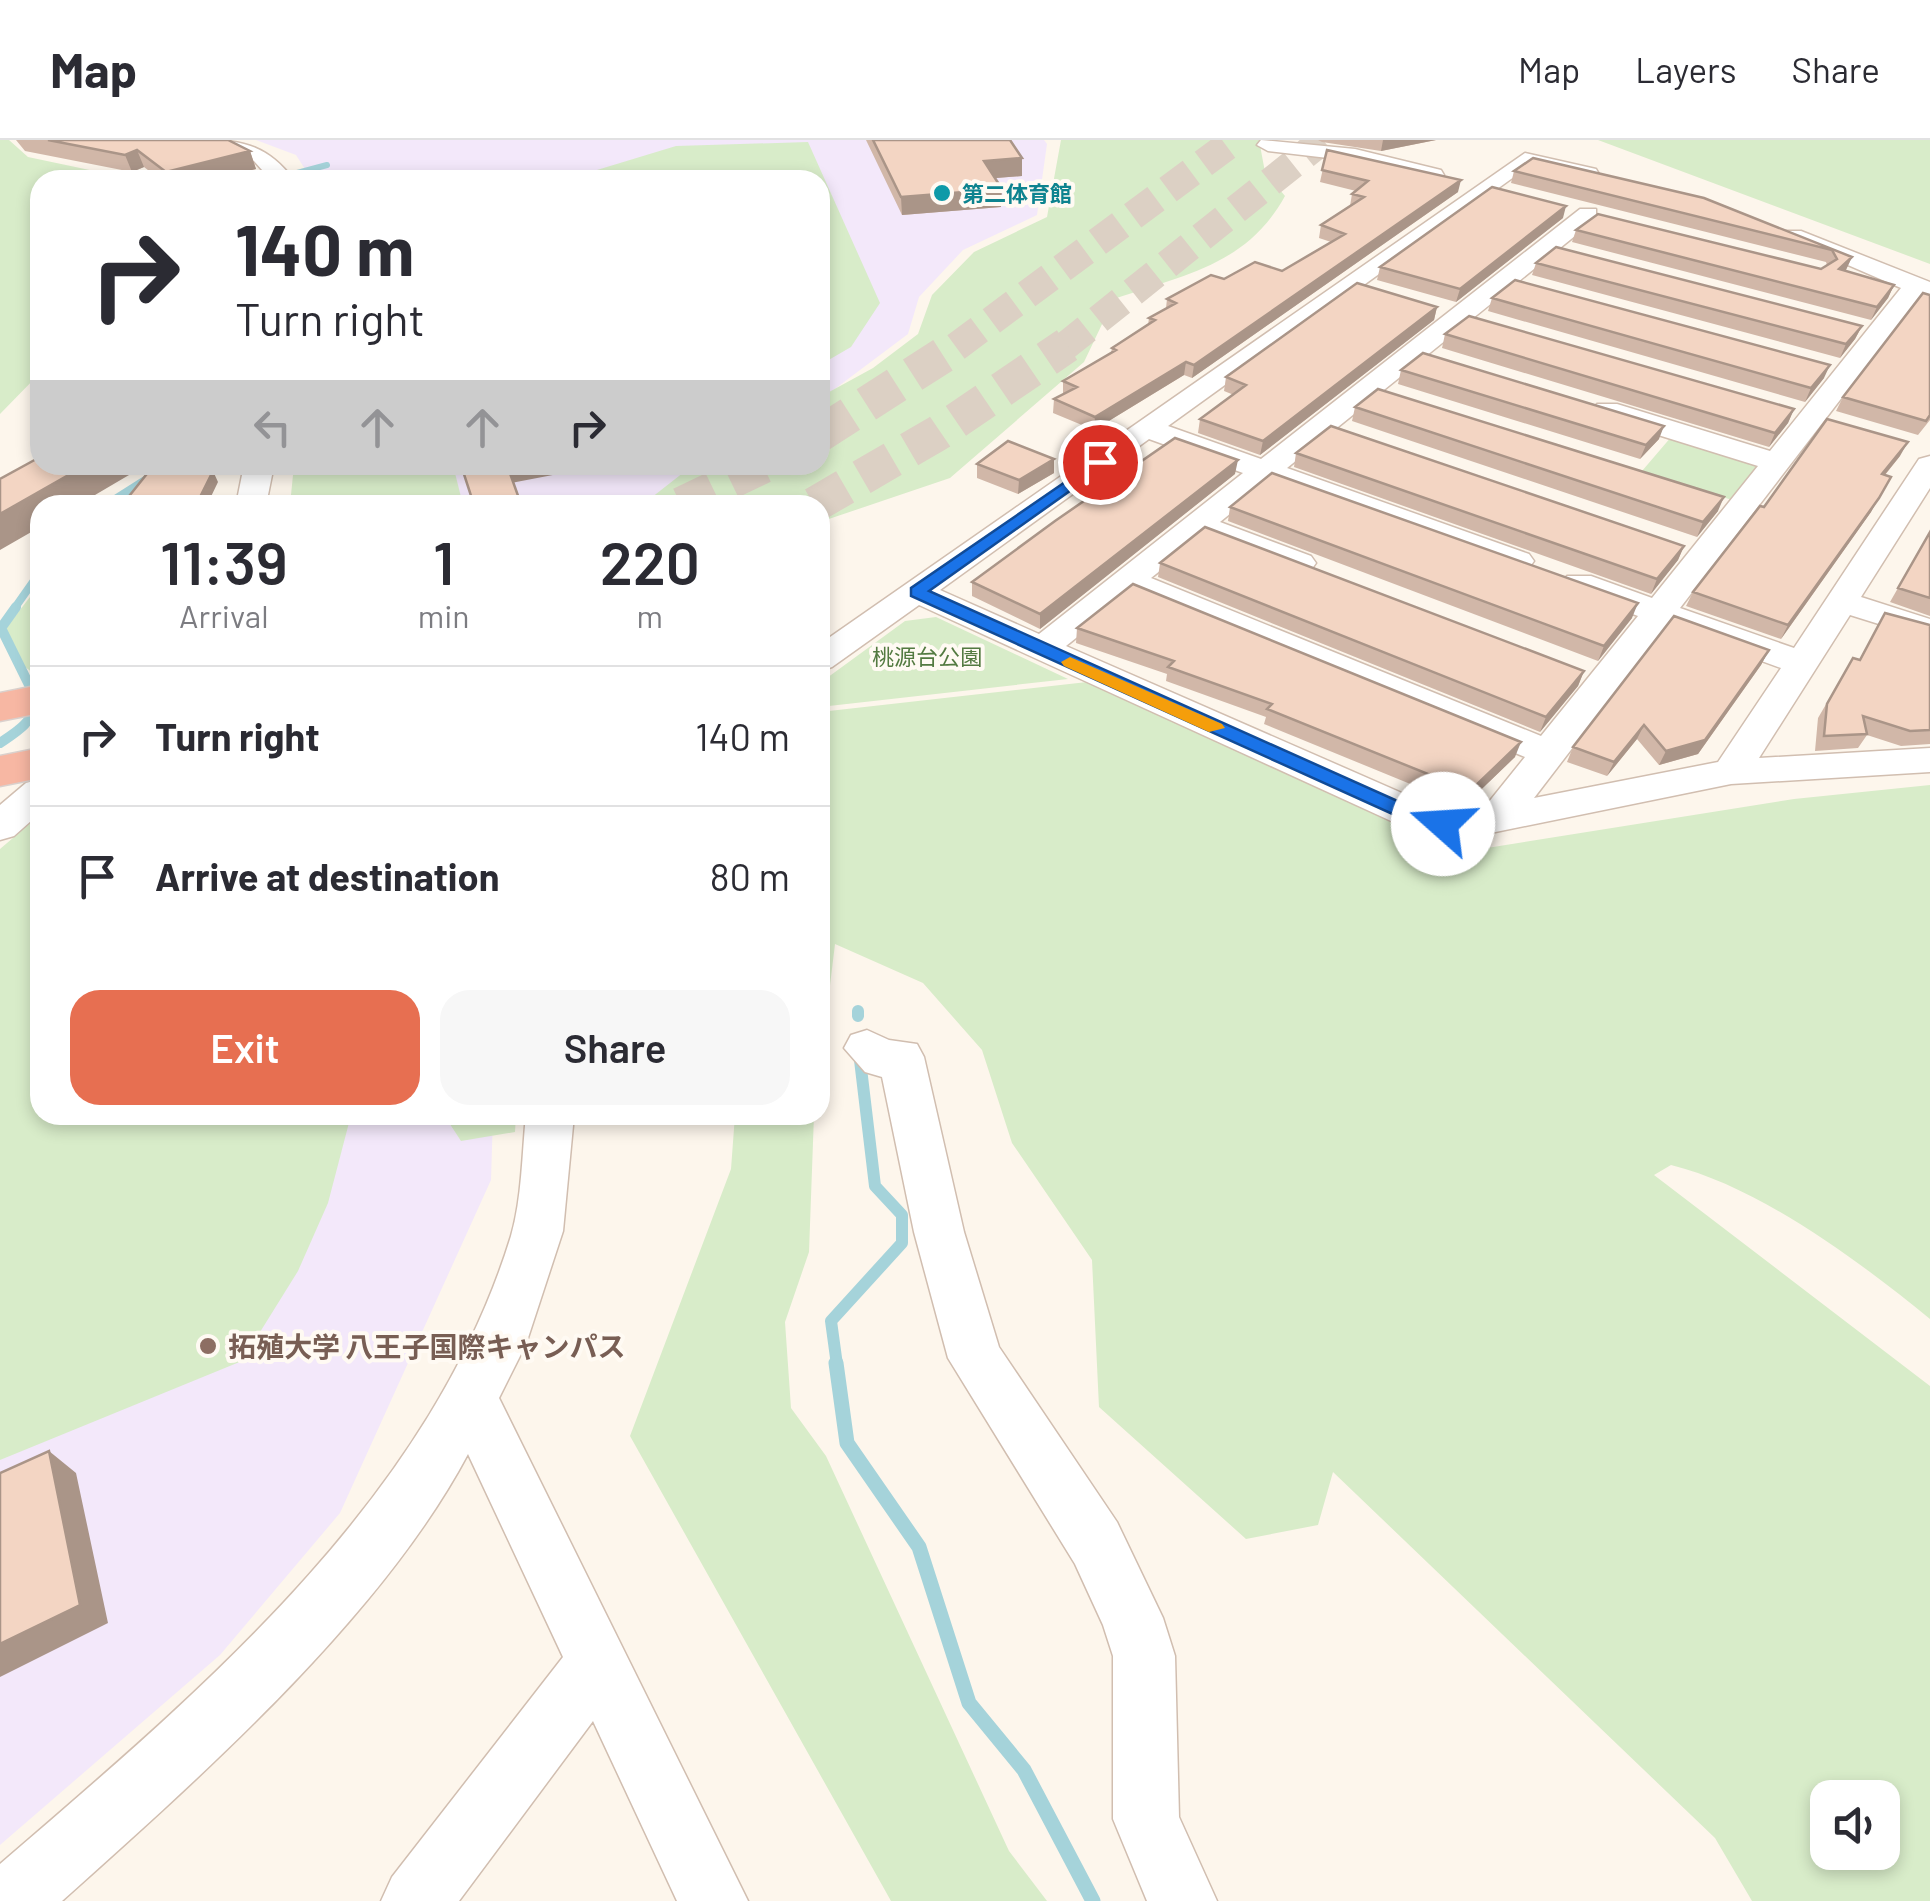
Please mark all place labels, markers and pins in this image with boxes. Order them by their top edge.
place label: 第二体育館 [962,180,1072,206]
marker: 第二体育館 [931,182,953,204]
pin [1058,420,1143,505]
place label: 拓殖大学 八王子国際キャンパス [228,1329,626,1363]
marker: 拓殖大学 八王子国際キャンパス [197,1335,219,1357]

